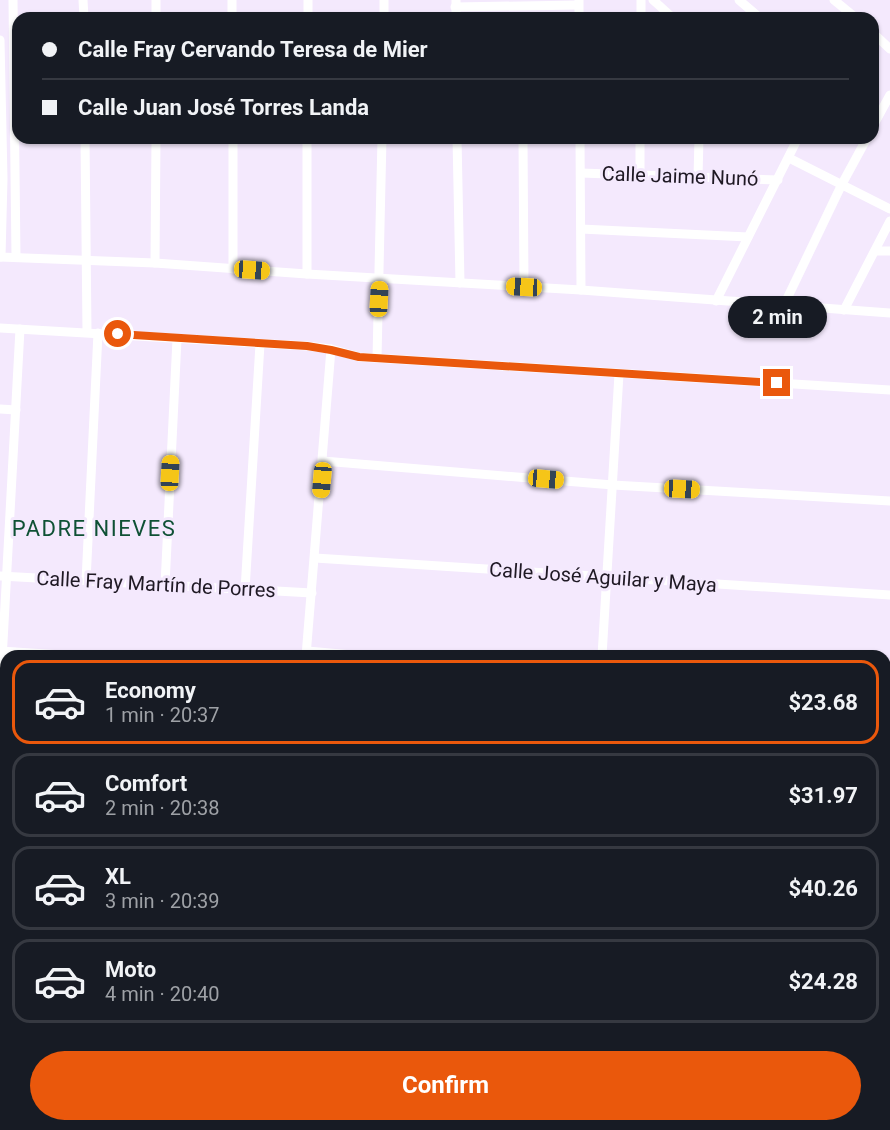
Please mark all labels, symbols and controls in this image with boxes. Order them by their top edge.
text: Calle Fray Cervando Teresa de Mier [78,37,428,62]
text: Calle Juan José Torres Landa [78,95,369,120]
street label: Calle Jaime Nunó [601,161,759,191]
car [233,260,271,280]
car [506,277,542,297]
car [369,281,389,317]
callout: 2 min [728,296,826,338]
text: 2 min [752,305,803,329]
route start [104,320,131,347]
route end [763,369,790,396]
car [160,455,180,491]
car [311,461,333,499]
car [527,468,565,490]
car [664,479,700,499]
district label: PADRE NIEVES [12,516,176,541]
street label: Calle José Aguilar y Maya [488,557,718,597]
street label: Calle Fray Martín de Porres [36,566,276,602]
icon: car [33,675,87,729]
text: Economy [105,678,196,703]
text: $23.68 [789,690,858,715]
text: 1 min · 20:37 [105,703,220,727]
icon: car [33,768,87,822]
text: Comfort [105,771,187,796]
text: $31.97 [789,783,858,808]
text: 2 min · 20:38 [105,796,220,820]
icon: car [33,861,87,915]
text: XL [105,864,131,889]
text: $40.26 [789,876,858,901]
text: 3 min · 20:39 [105,889,220,913]
icon: car [33,954,87,1008]
text: Moto [105,957,156,982]
text: $24.28 [789,969,858,994]
text: 4 min · 20:40 [105,982,220,1006]
button: Confirm [30,1051,861,1120]

